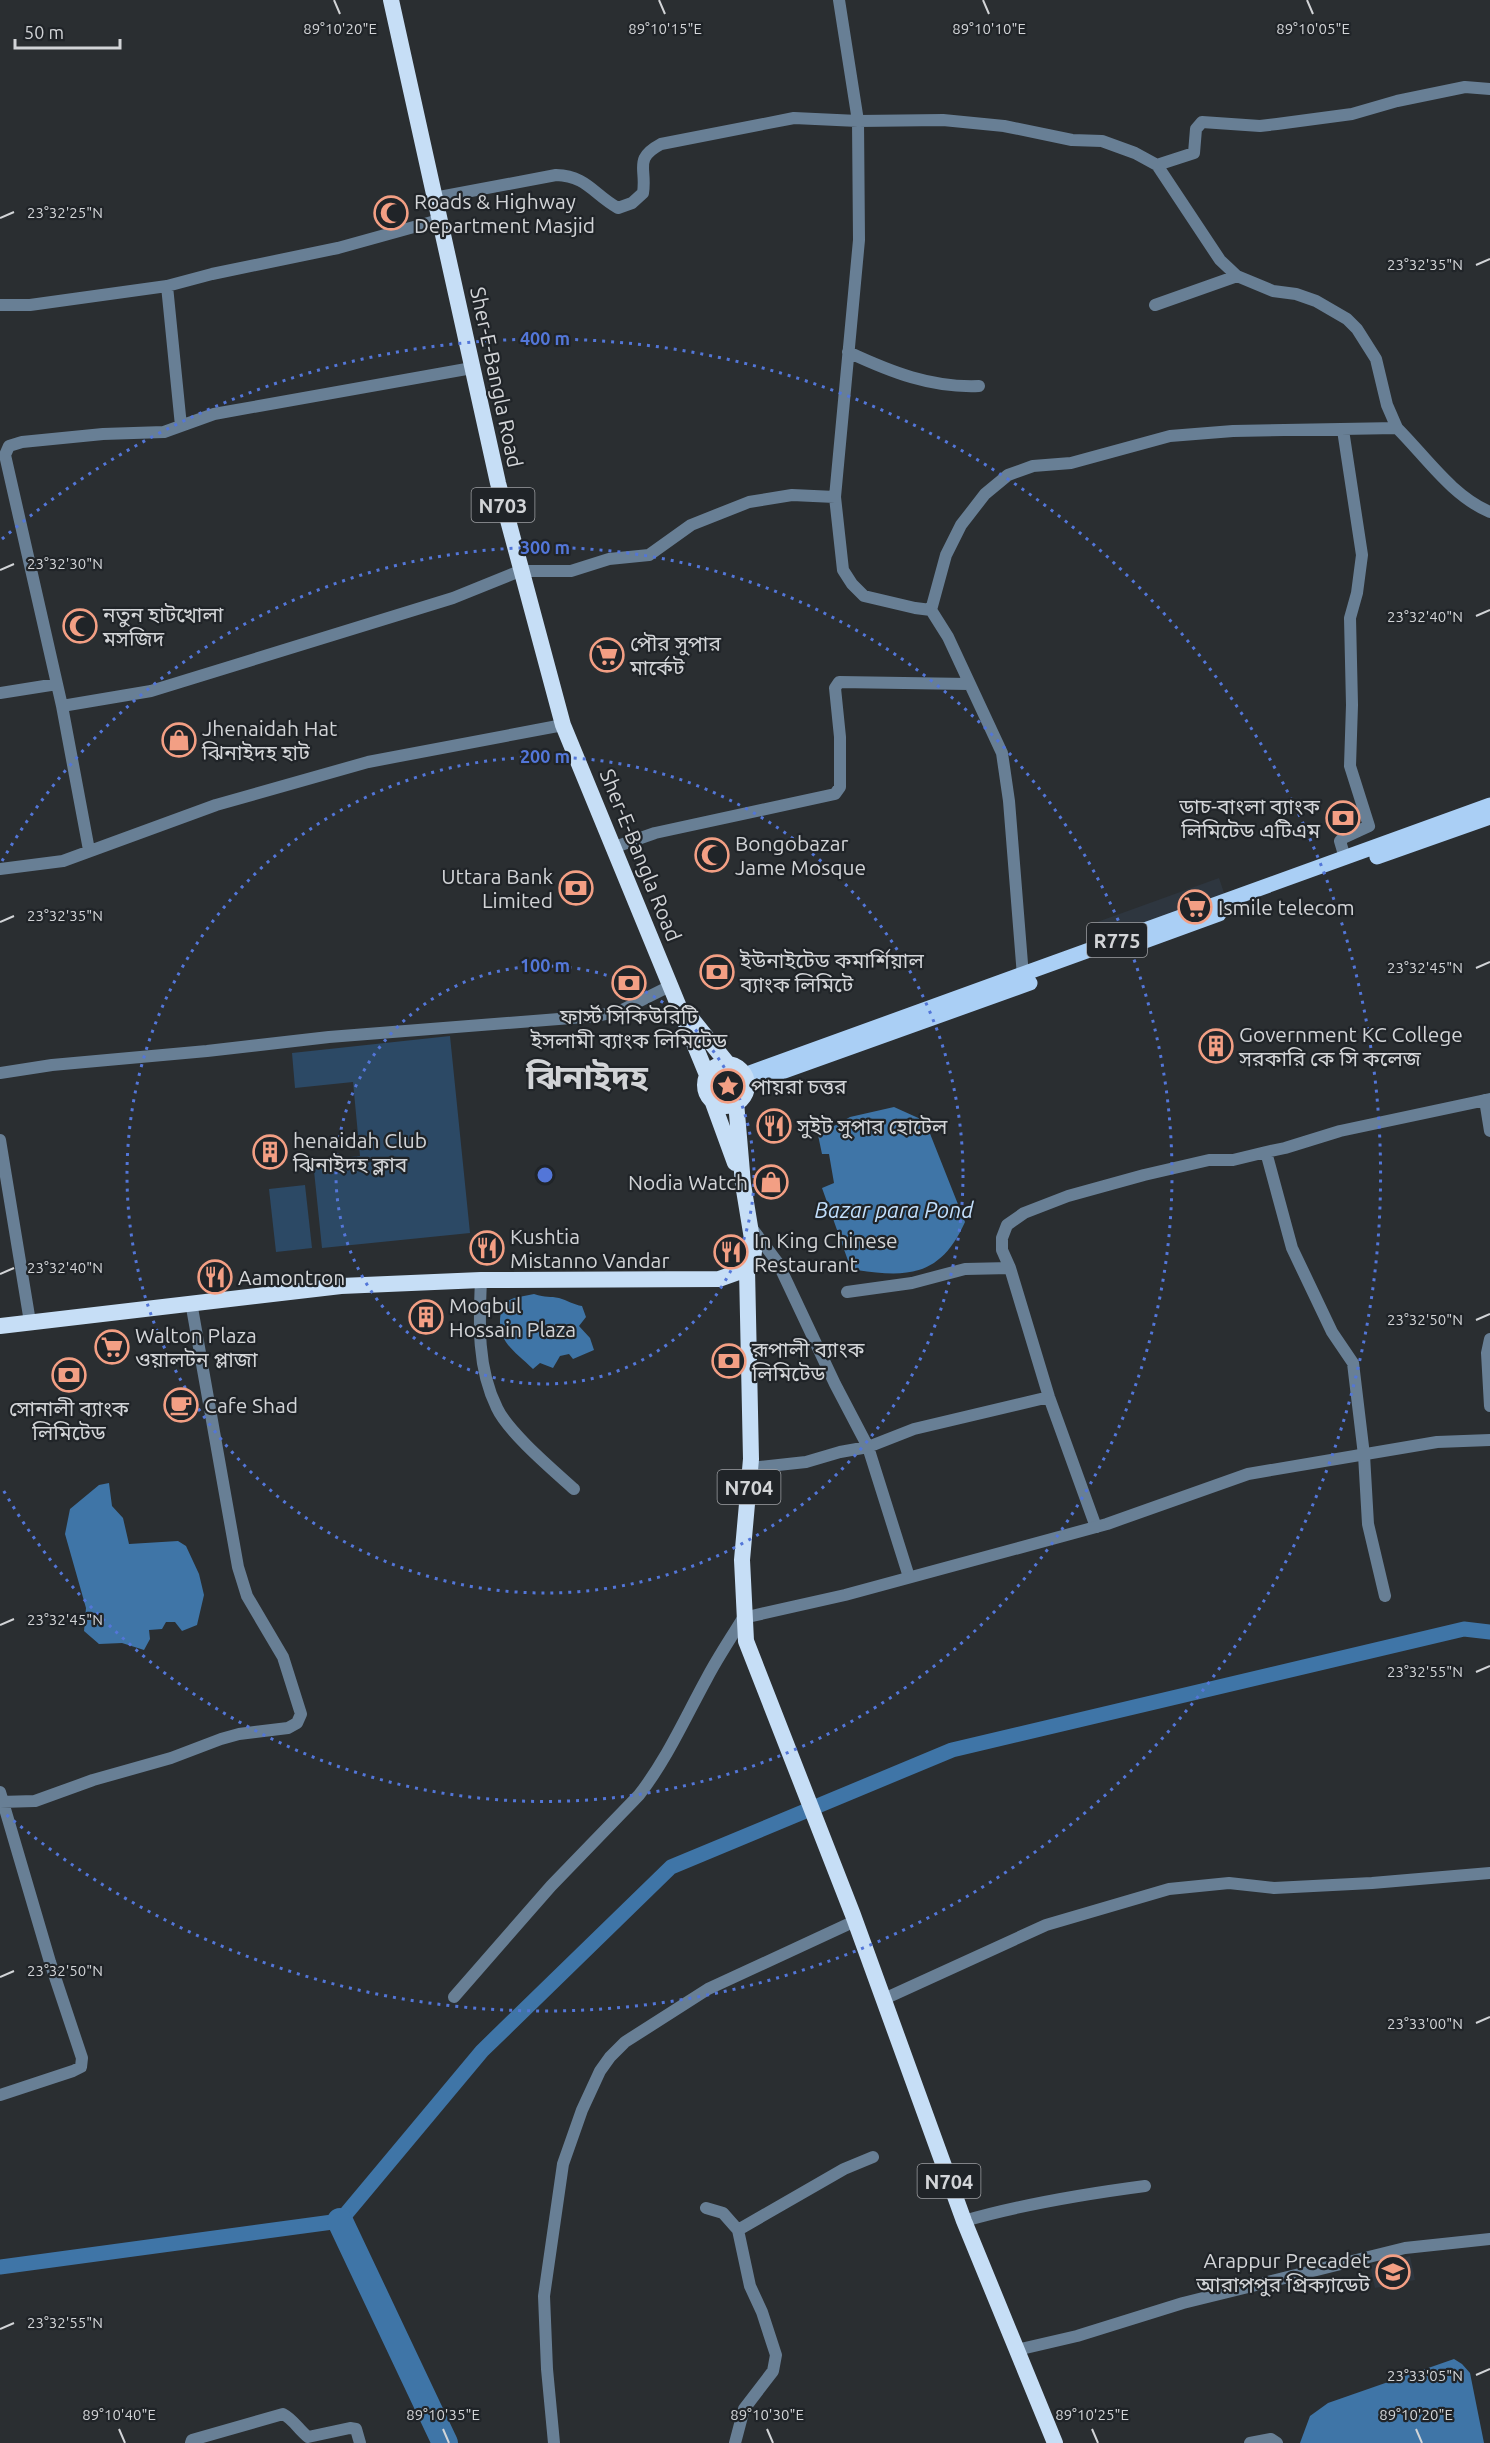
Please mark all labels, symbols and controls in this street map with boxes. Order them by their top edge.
scale bar [15,12,120,50]
text: 89°10'20"E [303,20,377,37]
text: 89°10'15"E [628,20,702,37]
text: 89°10'10"E [952,20,1026,37]
text: 89°10'05"E [1276,20,1350,37]
text: 50 m [24,22,64,42]
place label: Roads & Highway Department Masjid [414,189,595,237]
mosque icon: Roads & Highway Department Masjid [373,195,409,231]
text: 23°32'25"N [27,204,103,221]
text: 23°32'35"N [1387,256,1463,273]
street label: Sher-E-Bangla Road [466,285,528,469]
text: 400 m [520,328,570,348]
road number: N703 [472,488,534,522]
text: 300 m [520,537,570,557]
text: 23°32'30"N [27,555,103,572]
place label: নতুন হাটখোলা মসজিদ [102,602,224,650]
mosque icon: নতুন হাটখোলা মসজিদ [62,608,98,644]
text: 23°32'40"N [1387,608,1463,625]
place label: পৌর সুপার মার্কেট [629,631,721,679]
supermarket icon: পৌর সুপার মার্কেট [589,637,625,673]
place label: Jhenaidah Hat ঝিনাইদহ হাট [201,716,337,764]
shop icon: Jhenaidah Hat ঝিনাইদহ হাট [161,722,197,758]
text: 200 m [520,746,570,766]
street label: Sher-E-Bangla Road [595,765,687,945]
place label: ডাচ-বাংলা ব্যাংক লিমিটেড এটিএম [1178,794,1321,842]
bank icon: ডাচ-বাংলা ব্যাংক লিমিটেড এটিএম [1325,800,1361,836]
place label: Bongobazar Jame Mosque [735,831,866,879]
mosque icon: Bongobazar Jame Mosque [694,837,730,873]
place label: Uttara Bank Limited [441,864,553,912]
bank icon: Uttara Bank Limited [558,870,594,906]
supermarket icon: Ismile telecom [1177,889,1213,925]
place label: Ismile telecom [1218,895,1355,919]
text: 23°32'35"N [27,907,103,924]
road number: R775 [1087,923,1147,957]
place label: ইউনাইটেড কমার্শিয়াল ব্যাংক লিমিটে [739,948,924,996]
bank icon: ইউনাইটেড কমার্শিয়াল ব্যাংক লিমিটে [699,954,735,990]
text: 100 m [520,955,570,975]
text: 23°32'45"N [1387,959,1463,976]
bank icon: ফার্স্ট সিকিউরিটি ইসলামী ব্যাংক লিমিটেড [611,965,647,1001]
place label: ফার্স্ট সিকিউরিটি ইসলামী ব্যাংক লিমিটেড [530,1004,728,1052]
place label: Government KC College সরকারি কে সি কলেজ [1238,1022,1463,1070]
building icon: Government KC College সরকারি কে সি কলেজ [1198,1028,1234,1064]
district label: ঝিনাইদহ [525,1058,649,1095]
place icon: পায়রা চত্তর [710,1068,746,1104]
place label: পায়রা চত্তর [751,1074,847,1098]
restaurant icon: সুইট সুপার হোটেল [756,1108,792,1144]
place label: সুইট সুপার হোটেল [796,1114,948,1139]
place label: henaidah Club ঝিনাইদহ ক্লাব [292,1128,427,1176]
building icon: henaidah Club ঝিনাইদহ ক্লাব [252,1134,288,1170]
shop icon: Nodia Watch [753,1164,789,1200]
centre of rings [535,1165,555,1185]
place label: Nodia Watch [628,1170,748,1194]
water label: Bazar para Pond [815,1197,974,1222]
place label: Kushtia Mistanno Vandar [510,1224,669,1272]
place label: In King Chinese Restaurant [754,1228,898,1276]
restaurant icon: Kushtia Mistanno Vandar [469,1230,505,1266]
restaurant icon: In King Chinese Restaurant [713,1234,749,1270]
text: 23°32'40"N [27,1259,103,1276]
restaurant icon: Aamontron [197,1259,233,1295]
place label: Aamontron [238,1265,345,1289]
place label: Moqbul Hossain Plaza [449,1293,576,1341]
building icon: Moqbul Hossain Plaza [408,1299,444,1335]
text: 23°32'50"N [1387,1311,1463,1328]
place label: Walton Plaza ওয়ালটন প্লাজা [135,1323,258,1371]
supermarket icon: Walton Plaza ওয়ালটন প্লাজা [94,1329,130,1365]
place label: রূপালী ব্যাংক লিমিটেড [751,1337,865,1385]
bank icon: রূপালী ব্যাংক লিমিটেড [711,1343,747,1379]
bank icon: সোনালী ব্যাংক লিমিটেড [51,1357,87,1393]
cafe icon: Cafe Shad [163,1387,199,1423]
place label: Cafe Shad [204,1393,298,1417]
place label: সোনালী ব্যাংক লিমিটেড [9,1396,130,1444]
road number: N704 [718,1470,780,1504]
text: 23°32'45"N [27,1611,103,1628]
text: 23°32'55"N [1387,1663,1463,1680]
text: 23°32'50"N [27,1962,103,1979]
text: 23°33'00"N [1387,2015,1463,2032]
road number: N704 [918,2164,980,2198]
place label: Arappur Precadet আরাপপুর প্রিক্যাডেট [1195,2248,1371,2297]
school or university icon: Arappur Precadet আরাপপুর প্রিক্যাডেট [1375,2254,1411,2290]
text: 23°32'55"N [27,2314,103,2331]
text: 23°33'05"N [1387,2367,1463,2384]
text: 89°10'40"E [82,2406,156,2423]
text: 89°10'35"E [406,2406,480,2423]
text: 89°10'30"E [730,2406,804,2423]
text: 89°10'25"E [1055,2406,1129,2423]
text: 89°10'20"E [1379,2406,1453,2423]

